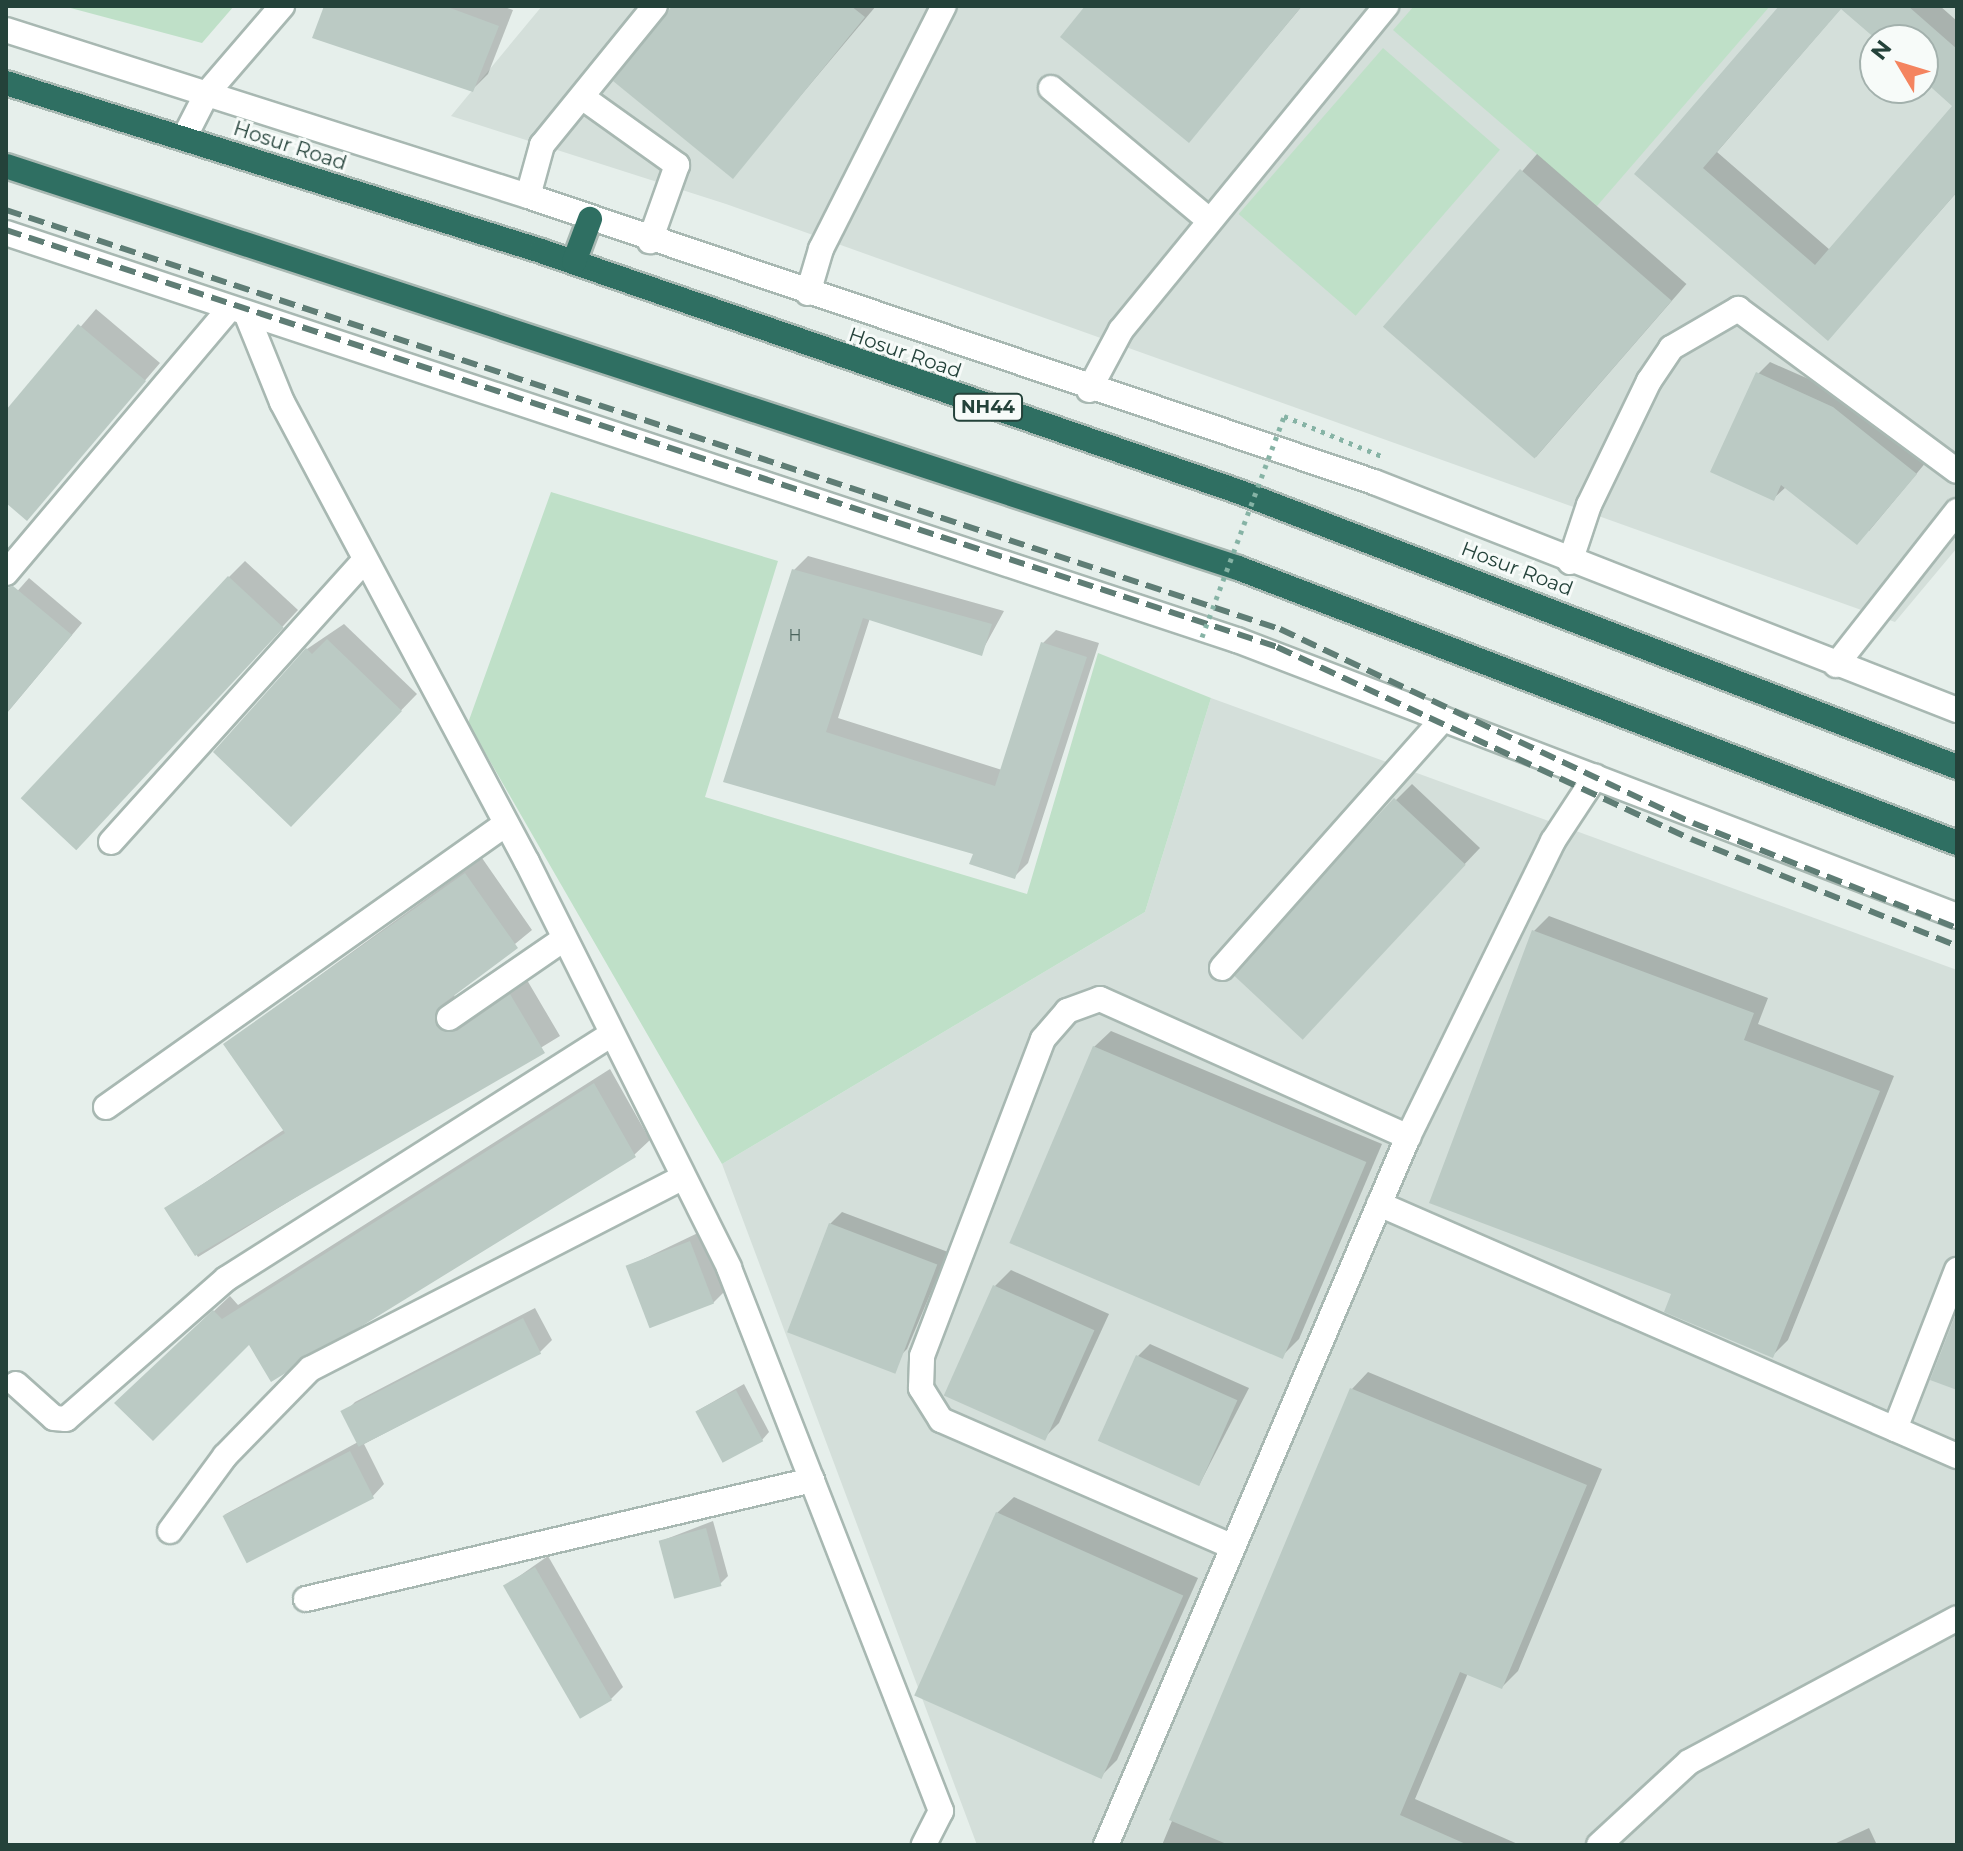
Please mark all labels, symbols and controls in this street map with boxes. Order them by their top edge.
north arrow [1859,24,1939,104]
text: N [1865,35,1897,65]
street label: Hosur Road [230,116,350,176]
street label: Hosur Road [846,323,964,383]
road number: NH44 [952,393,1024,421]
street label: Hosur Road [1458,537,1576,601]
house number: H [788,626,802,646]

